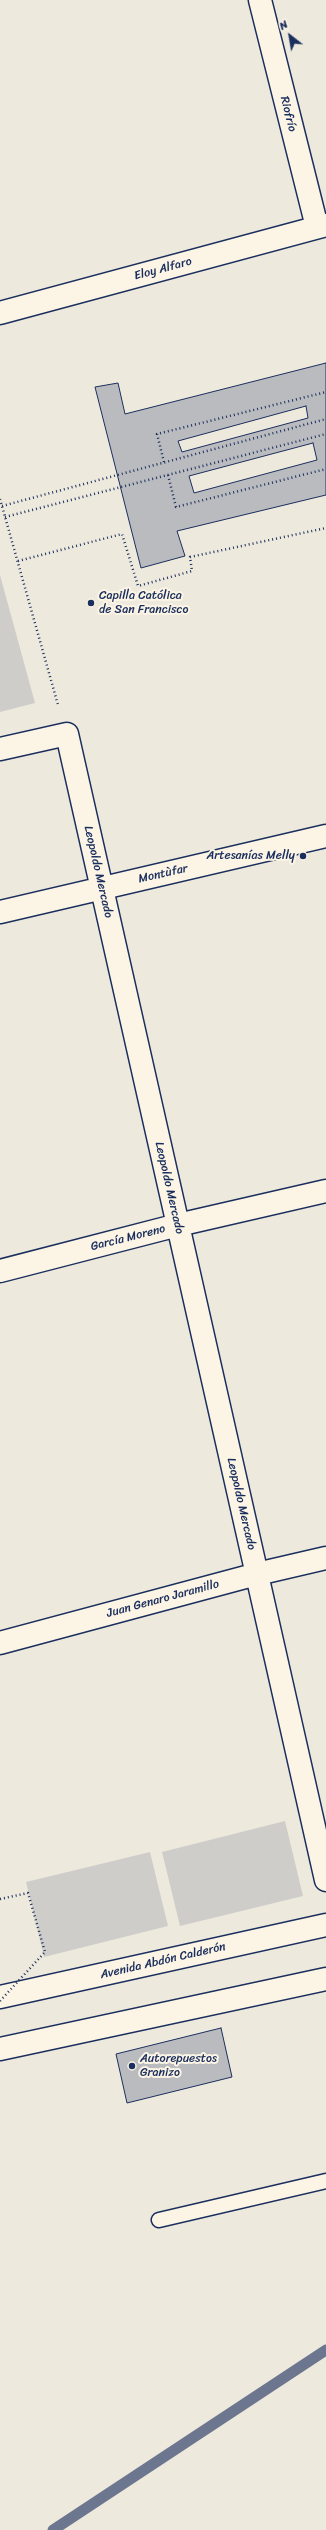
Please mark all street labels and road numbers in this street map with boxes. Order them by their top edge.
street label: Riofrío [277,95,299,133]
street label: Eloy Alfaro [133,254,193,284]
street label: Leopoldo Mercado [80,824,116,920]
street label: Montùfar [137,861,189,887]
street label: Leopoldo Mercado [151,1140,187,1236]
street label: García Moreno [89,1222,167,1254]
street label: Leopoldo Mercado [223,1456,259,1552]
street label: Juan Genaro Jaramillo [105,1577,221,1621]
street label: Avenida Abdón Calderón [99,1940,227,1982]

